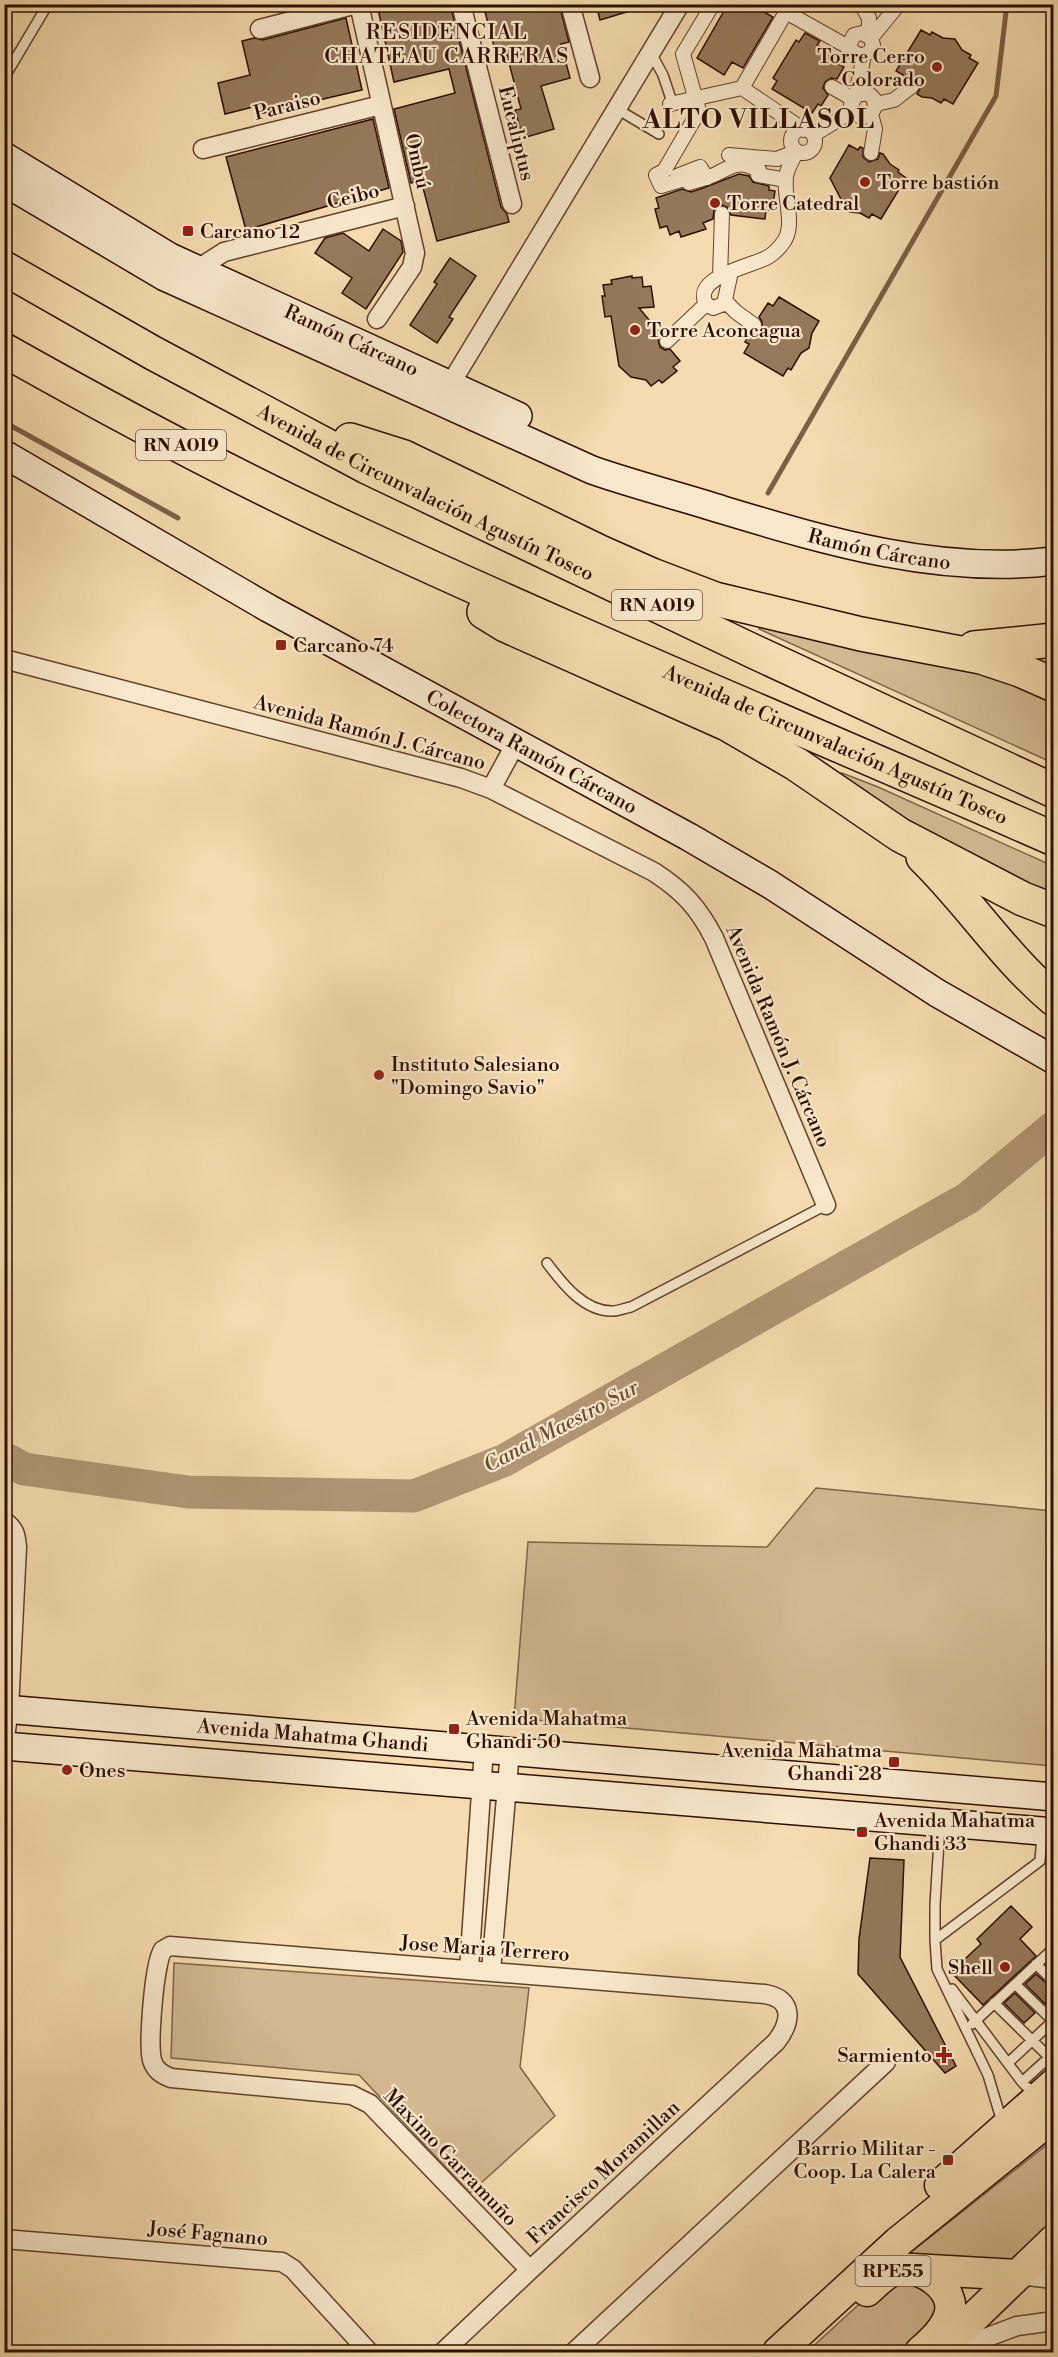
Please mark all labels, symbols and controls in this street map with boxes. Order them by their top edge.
district label: RESIDENCIAL CHATEAU CARRERAS [324,20,570,70]
place label: Torre Cerro Colorado [817,45,925,93]
marker: Torre Cerro Colorado [930,60,944,74]
street label: Eucaliptus [492,83,539,183]
street label: Paraiso [251,86,323,127]
district label: ALTO VILLASOL [641,104,876,136]
street label: Ombú [398,131,435,192]
place label: Torre bastión [877,171,1000,196]
marker: Torre bastión [858,175,872,189]
street label: Ceibo [325,179,382,216]
place label: Torre Catedral [727,192,859,217]
marker: Torre Catedral [708,196,722,210]
place label: Carcano 12 [200,220,300,245]
marker: Carcano 12 [181,224,195,238]
street label: Ramón Cárcano [280,300,422,383]
place label: Torre Aconcagua [647,319,802,344]
marker: Torre Aconcagua [628,323,642,337]
street label: Avenida de Circunvalación Agustín Tosco [252,399,598,587]
road number: RN A019 [136,430,226,460]
street label: Ramón Cárcano [805,524,952,576]
road number: RN A019 [612,590,702,620]
place label: Carcano 74 [293,634,394,659]
marker: Carcano 74 [274,638,288,652]
street label: Avenida de Circunvalación Agustín Tosco [658,660,1011,831]
street label: Colectora Ramón Cárcano [421,685,641,820]
street label: Avenida Ramón J. Cárcano [250,690,488,776]
street label: Avenida Ramón J. Cárcano [719,921,836,1151]
place label: Instituto Salesiano "Domingo Savio" [391,1053,560,1101]
marker: Instituto Salesiano "Domingo Savio" [372,1068,386,1082]
water label: Canal Maestro Sur [479,1375,644,1479]
place label: Avenida Mahatma Ghandi 50 [465,1707,628,1755]
street label: Avenida Mahatma Ghandi [195,1714,430,1759]
marker: Avenida Mahatma Ghandi 50 [447,1722,461,1736]
place label: Avenida Mahatma Ghandi 28 [720,1739,883,1787]
marker: Avenida Mahatma Ghandi 28 [887,1755,901,1769]
place label: Ones [79,1759,125,1784]
marker: Ones [60,1763,74,1777]
place label: Avenida Mahatma Ghandi 33 [873,1809,1036,1857]
marker: Avenida Mahatma Ghandi 33 [855,1825,869,1839]
street label: Jose Maria Terrero [398,1931,571,1968]
place label: Shell [948,1956,993,1981]
marker: Shell [998,1960,1012,1974]
place label: Sarmiento [837,2044,932,2069]
marker: Sarmiento [937,2048,951,2062]
street label: Maximo Garramuño [378,2084,522,2232]
street label: Francisco Moramillan [522,2096,686,2250]
place label: Barrio Militar - Coop. La Calera [794,2137,937,2185]
marker: Barrio Militar - Coop. La Calera [941,2153,955,2167]
street label: José Fagnano [146,2217,269,2252]
road number: RPE55 [856,2256,930,2286]

